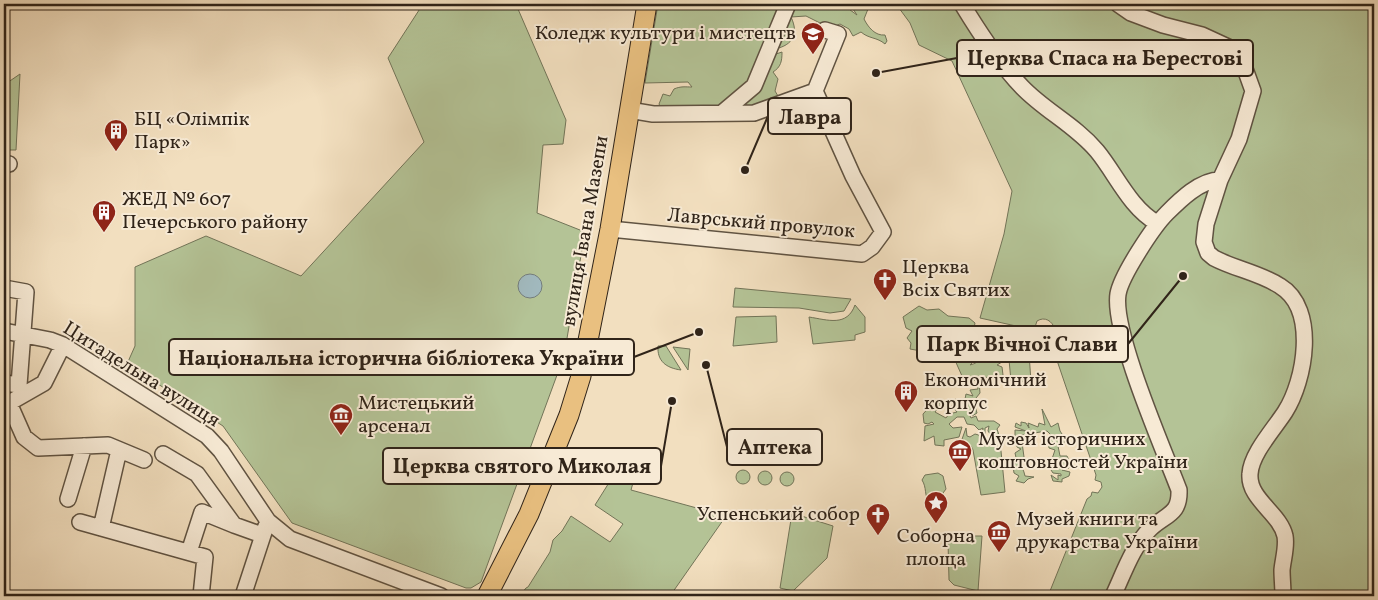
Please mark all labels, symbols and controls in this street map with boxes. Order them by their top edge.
place label: Коледж культури і мистецтв [535,20,796,48]
school or university icon: Коледж культури і мистецтв [800,21,826,55]
callout: Церква Спаса на Берестові [957,40,1253,76]
text: Церква Спаса на Берестові [967,45,1243,74]
callout: Лавра [768,98,851,134]
text: Лавра [779,104,841,133]
place label: БЦ «Олімпік Парк» [134,106,250,157]
building icon: БЦ «Олімпік Парк» [103,118,129,152]
street label: вулиця Івана Мазепи [555,133,617,329]
place label: ЖЕД № 607 Печерського району [122,186,308,237]
building icon: ЖЕД № 607 Печерського району [91,199,117,233]
street label: Лаврський провулок [666,202,856,246]
place label: Церква Всіх Святих [902,254,1010,305]
church icon: Церква Всіх Святих [872,267,898,301]
street label: Цитадельна вулиця [57,315,225,435]
callout: Парк Вічної Слави [917,326,1128,362]
text: Парк Вічної Слави [926,331,1118,360]
callout: Національна історична бібліотека України [169,339,634,375]
text: Національна історична бібліотека України [178,345,624,374]
place label: Економічний корпус [924,367,1047,418]
building icon: Економічний корпус [893,379,919,413]
place label: Мистецький арсенал [358,390,474,441]
museum icon: Мистецький арсенал [328,402,354,436]
place label: Музей історичних коштовностей України [978,426,1188,477]
callout: Аптека [727,429,822,465]
text: Аптека [738,434,812,463]
museum icon: Музей історичних коштовностей України [947,438,973,472]
callout: Церква святого Миколая [383,448,661,484]
text: Церква святого Миколая [393,453,651,482]
place icon: Соборна площа [923,490,949,524]
place label: Успенський собор [697,501,860,529]
church icon: Успенський собор [865,502,891,536]
place label: Музей книги та друкарства України [1016,506,1198,557]
museum icon: Музей книги та друкарства України [986,519,1012,553]
place label: Соборна площа [897,523,975,574]

